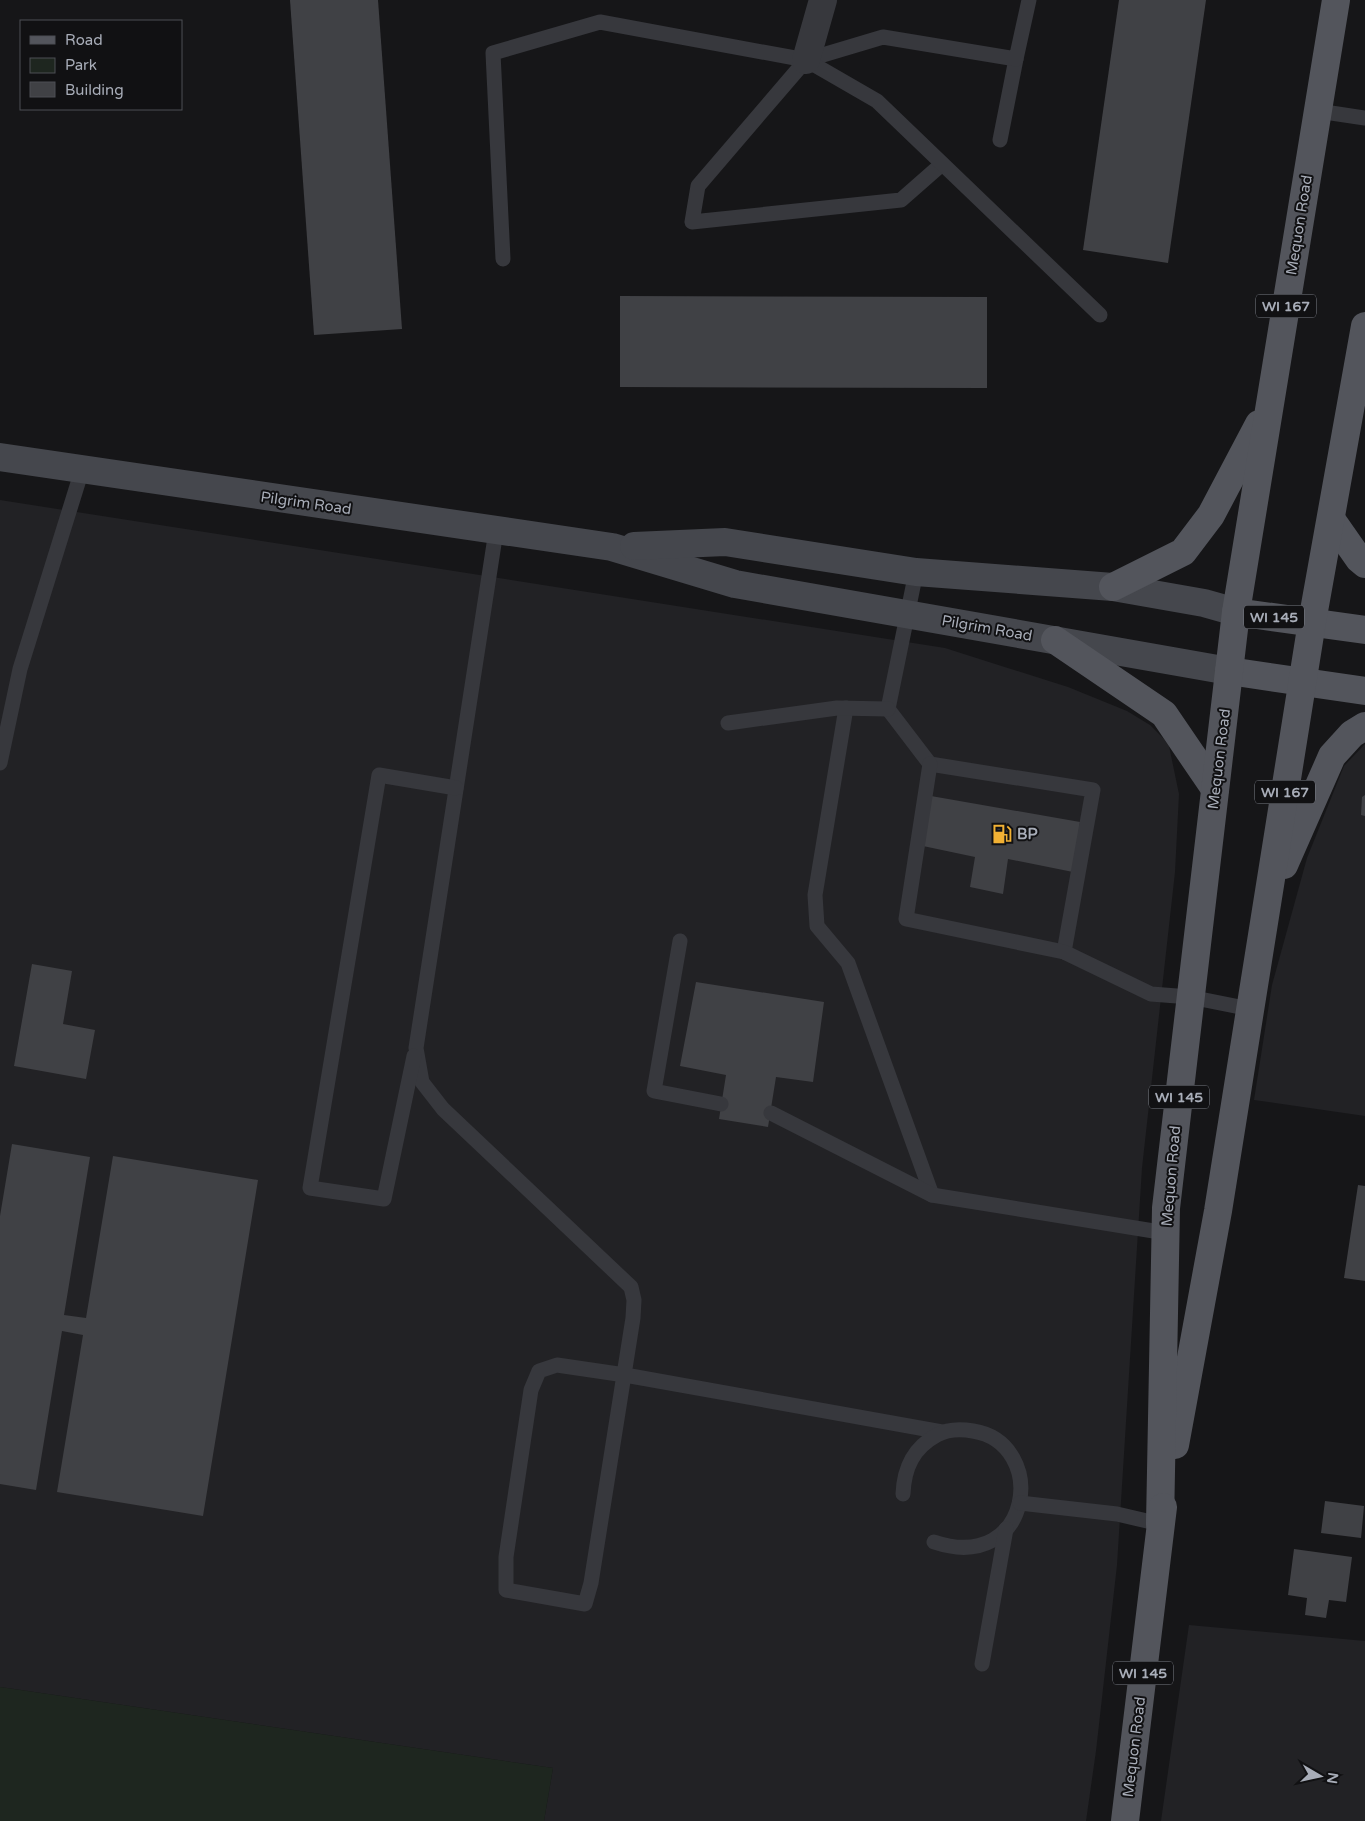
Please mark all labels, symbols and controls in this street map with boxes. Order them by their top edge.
legend [20,20,182,110]
text: Road [65,31,103,49]
text: Park [65,56,97,74]
text: Building [65,81,124,99]
street label: Mequon Road [1282,174,1316,276]
road number: WI 167 [1256,294,1316,318]
street label: Pilgrim Road [259,488,353,518]
road number: WI 145 [1244,606,1304,628]
street label: Pilgrim Road [940,611,1034,645]
street label: Mequon Road [1204,708,1234,810]
road number: WI 167 [1255,780,1315,804]
fuel station icon: BP [991,823,1013,845]
place label: BP [1017,825,1037,843]
road number: WI 145 [1149,1086,1209,1108]
street label: Mequon Road [1158,1125,1184,1227]
road number: WI 145 [1113,1662,1173,1685]
street label: Mequon Road [1119,1696,1149,1798]
north arrow [1295,1751,1345,1801]
text: N [1323,1771,1342,1785]

